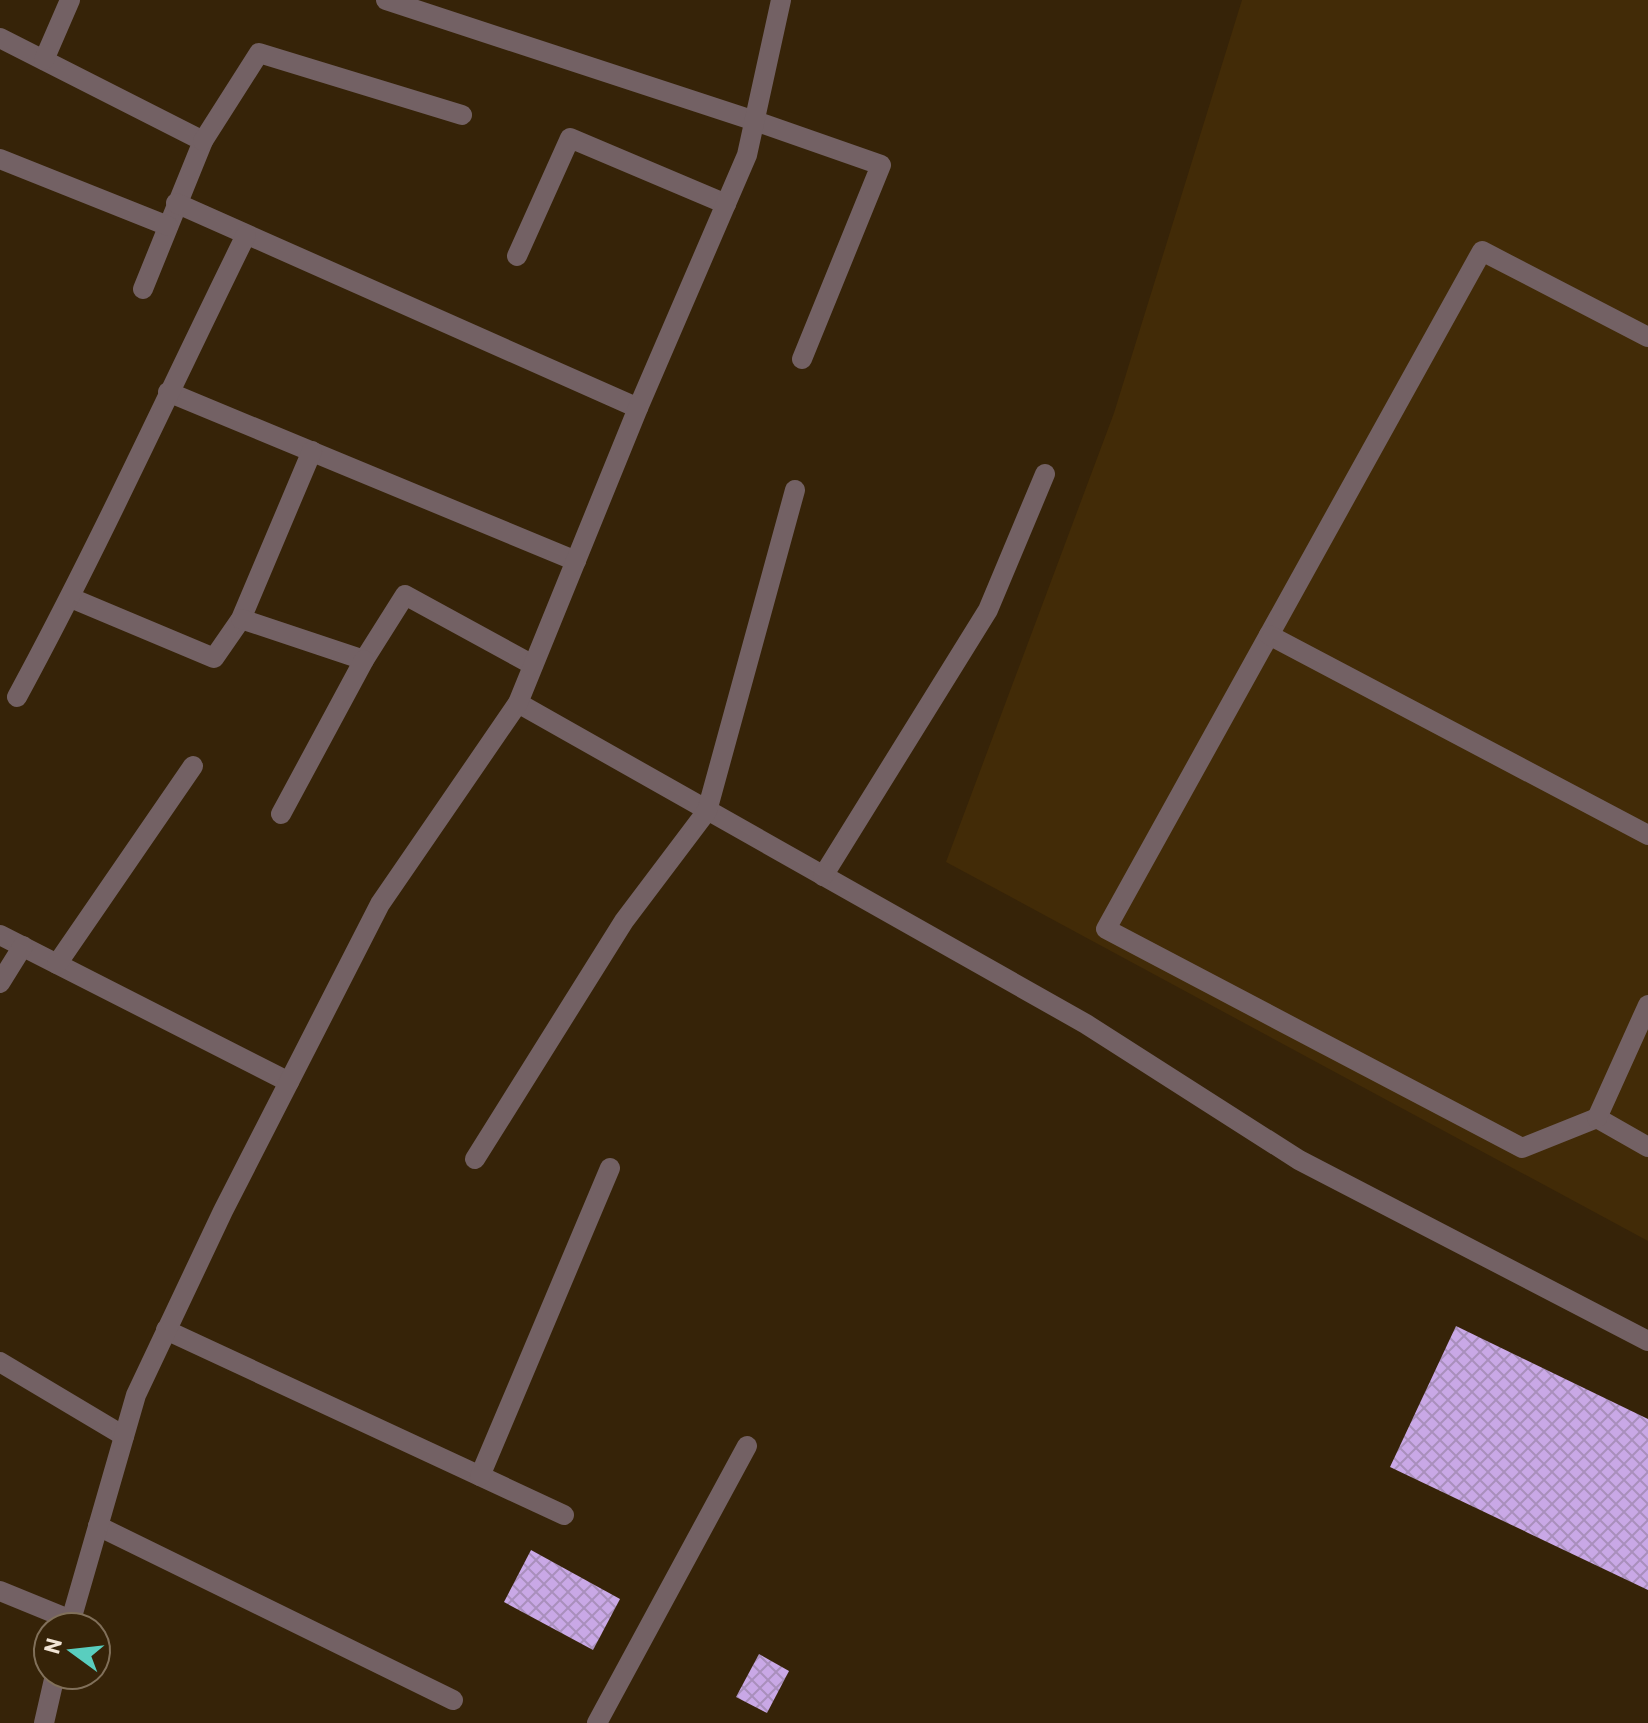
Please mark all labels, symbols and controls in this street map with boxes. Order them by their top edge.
north arrow [32,1611,112,1691]
text: N [37,1635,66,1656]

